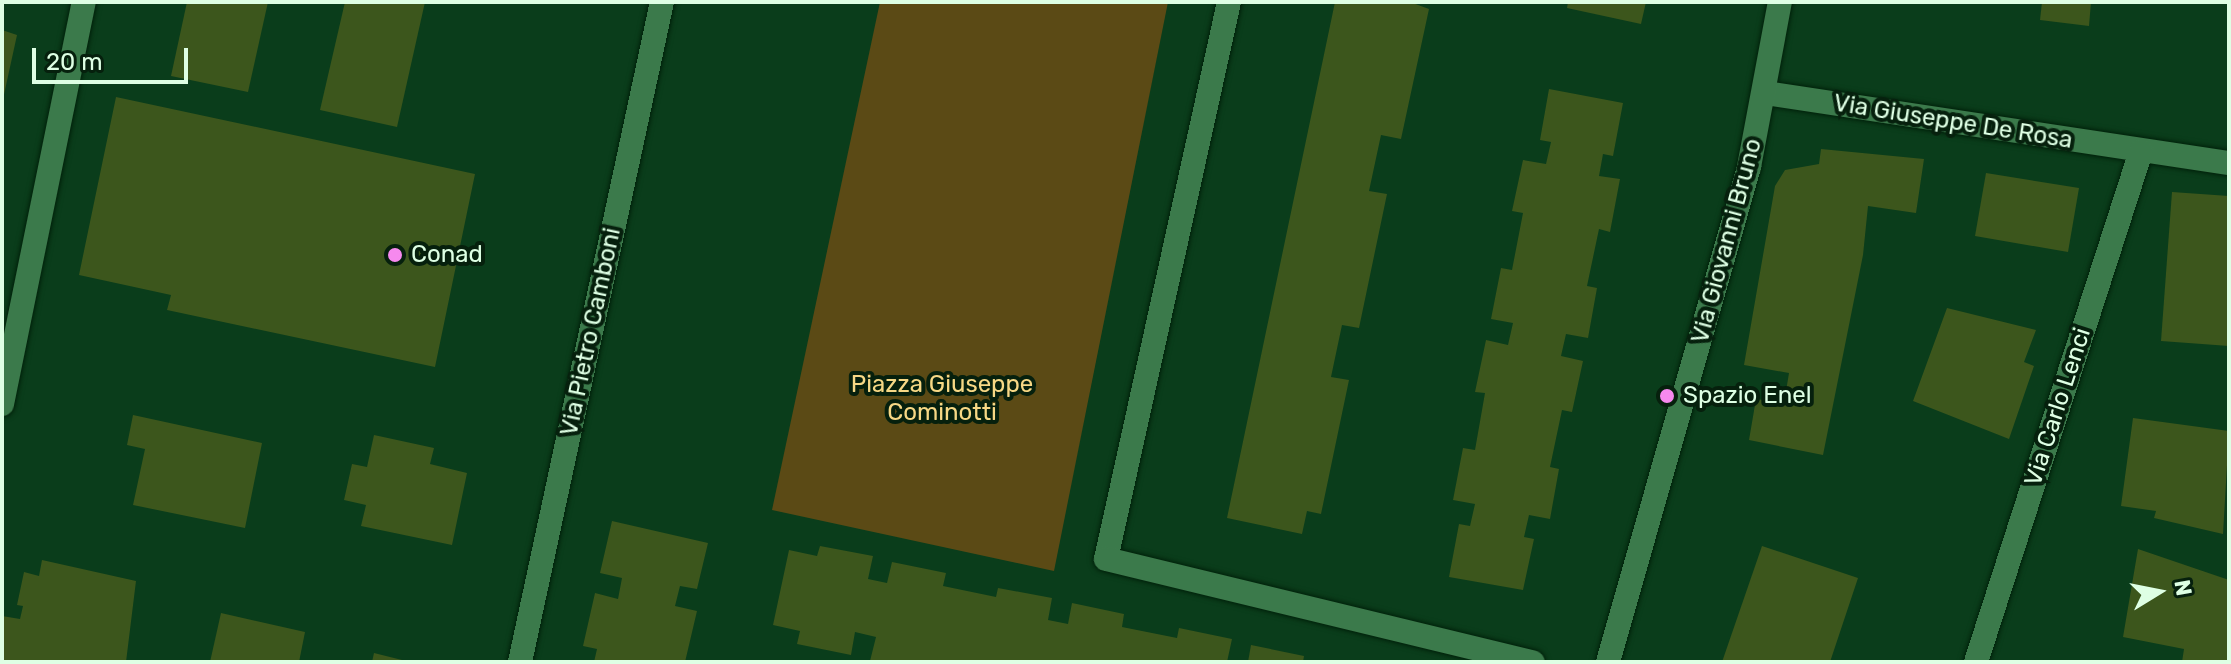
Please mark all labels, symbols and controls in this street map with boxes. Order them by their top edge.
scale bar [36,32,192,82]
text: 20 m [46,48,103,76]
street label: Via Giuseppe De Rosa [1831,89,2075,155]
street label: Via Giovanni Bruno [1686,135,1768,347]
street label: Via Pietro Camboni [555,225,627,439]
place label: Conad [411,241,483,269]
marker: Conad [386,246,404,264]
street label: Via Carlo Lenci [2019,324,2097,490]
park label: Piazza Giuseppe Cominotti [851,371,1033,427]
place label: Spazio Enel [1683,382,1812,410]
marker: Spazio Enel [1658,387,1676,405]
north arrow [2119,552,2199,632]
text: N [2168,578,2198,598]

